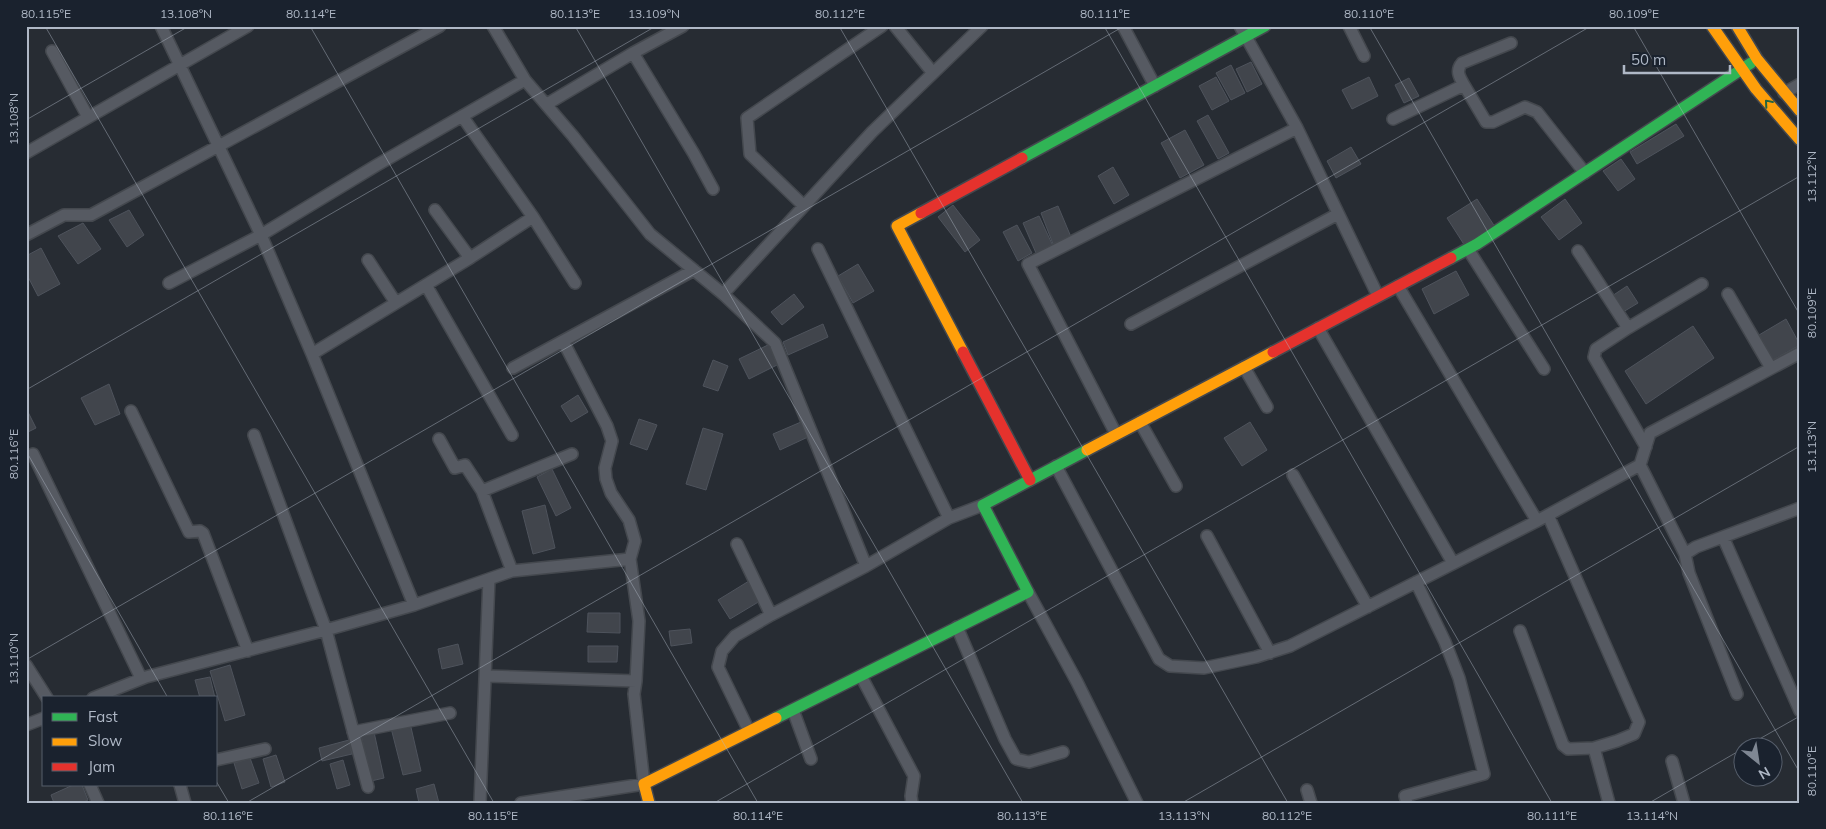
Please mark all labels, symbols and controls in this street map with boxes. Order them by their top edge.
text: 80.115°E [21,6,71,21]
text: 13.108°N [160,6,212,21]
text: 80.114°E [286,6,336,21]
text: 80.113°E [550,6,600,21]
text: 13.109°N [628,6,680,21]
text: 80.112°E [815,6,865,21]
text: 80.111°E [1080,6,1130,21]
text: 80.110°E [1344,6,1394,21]
text: 80.109°E [1609,6,1659,21]
scale bar [1624,42,1730,74]
text: 50 m [1631,50,1666,69]
text: 13.108°N [6,93,21,145]
one-way arrow [1766,100,1774,109]
text: 13.112°N [1804,151,1819,203]
text: 80.109°E [1804,288,1819,338]
text: 13.113°N [1804,421,1819,473]
text: 80.116°E [6,429,21,479]
text: 13.110°N [6,633,21,685]
legend [42,696,218,786]
text: Fast [88,707,118,726]
text: Slow [88,731,122,750]
north arrow [1734,736,1784,786]
text: 80.110°E [1804,746,1819,796]
text: Jam [88,757,115,776]
text: N [1755,763,1774,784]
text: 80.116°E [203,808,253,823]
text: 80.115°E [468,808,518,823]
text: 80.114°E [733,808,783,823]
text: 80.113°E [997,808,1047,823]
text: 13.113°N [1158,808,1210,823]
text: 80.112°E [1262,808,1312,823]
text: 80.111°E [1527,808,1577,823]
text: 13.114°N [1626,808,1678,823]

